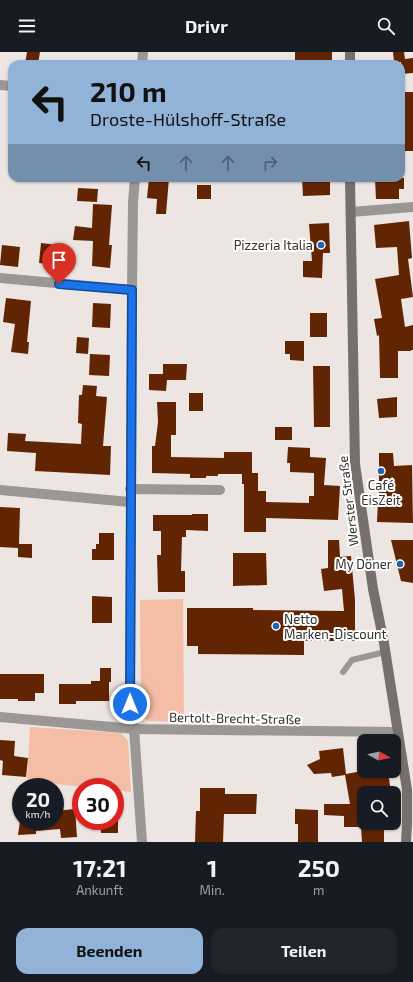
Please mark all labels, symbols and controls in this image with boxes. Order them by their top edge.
icon: menu [16,15,38,37]
text: Drivr [185,15,228,37]
icon: search [375,15,397,37]
text: 210 m [90,74,167,108]
icon: left [24,76,76,128]
text: Droste-Hülshoff-Straße [90,108,286,130]
icon: left [133,152,155,174]
icon: ahead [175,152,197,174]
icon: ahead [217,152,239,174]
icon: right [259,152,281,174]
place label: Pizzeria Italia [234,237,313,253]
marker: Pizzeria Italia [316,240,326,250]
pin [42,243,76,284]
icon: arrive [48,249,70,271]
street label: Werster Straße [335,455,361,547]
marker: Café EisZeit [376,466,386,476]
place label: Café EisZeit [361,477,401,508]
place label: My Döner [335,556,392,572]
marker: My Döner [395,559,405,569]
place label: Netto Marken-Discount [284,611,387,642]
marker: Netto Marken-Discount [271,621,281,631]
position arrow [109,683,151,725]
street label: Bertolt-Brecht-Straße [169,709,301,727]
north arrow [357,734,401,778]
map controls [357,734,401,830]
speed limit sign: 30 [72,778,124,830]
button: search [357,786,401,830]
text: 20 [26,787,50,811]
text: km/h [26,808,50,820]
text: 17:21 [73,853,127,882]
text: 1 [207,853,217,882]
text: 250 [298,853,340,882]
text: Ankunft [76,882,123,898]
text: Min. [200,882,225,898]
text: m [313,882,325,898]
button: Beenden [16,928,203,974]
button: Teilen [211,928,397,974]

